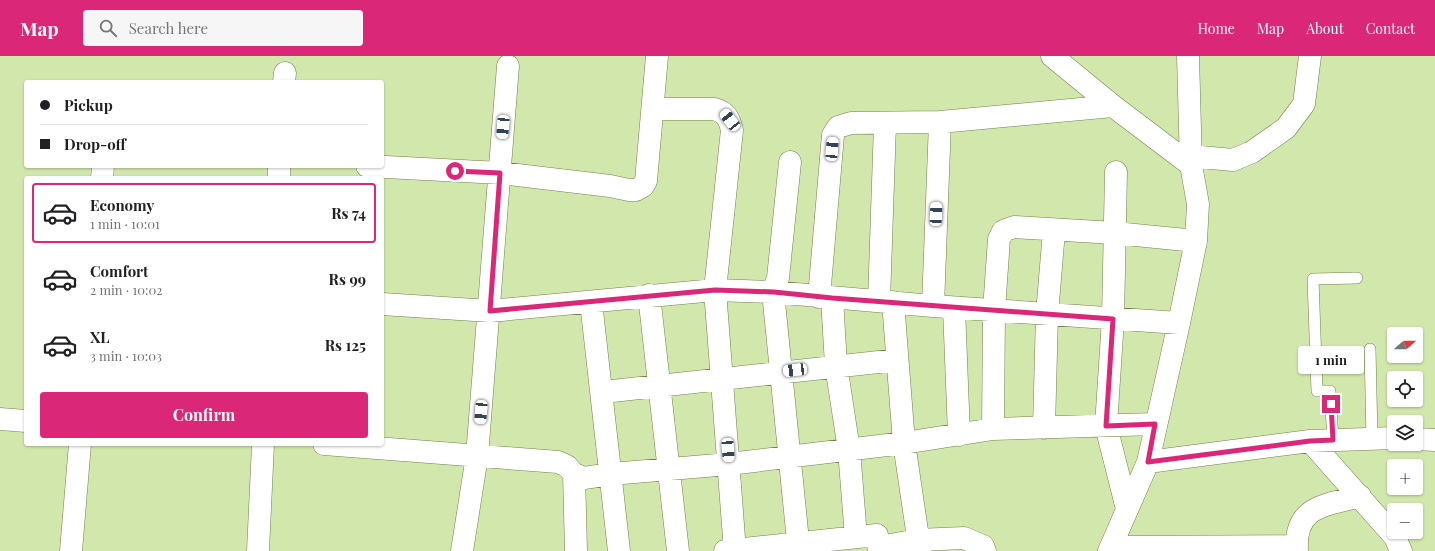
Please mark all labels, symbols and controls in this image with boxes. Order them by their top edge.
search box [83,10,363,46]
text: Map [20,15,59,41]
icon: search [97,17,119,39]
text: Search here [129,18,208,38]
text: Home [1197,19,1235,38]
text: Map [1257,19,1284,38]
text: About [1306,19,1344,38]
text: Contact [1366,19,1415,38]
text: Pickup [64,95,113,115]
car [718,107,742,133]
car [496,115,510,139]
text: Drop-off [64,134,126,154]
car [825,137,839,161]
route start [446,162,464,180]
icon: car [42,195,78,231]
text: Economy [90,195,154,215]
car [930,202,942,226]
text: Rs 74 [331,203,366,223]
text: 1 min · 10:01 [90,215,160,232]
icon: car [42,261,78,297]
text: Comfort [90,261,148,281]
text: Rs 99 [329,269,366,289]
text: 2 min · 10:02 [90,281,163,298]
icon: car [42,327,78,363]
text: XL [90,327,110,347]
north arrow [1387,327,1423,363]
map controls [1387,327,1423,539]
text: Rs 125 [325,335,366,355]
callout: 1 min [1298,346,1364,374]
text: 3 min · 10:03 [90,347,162,364]
text: 1 min [1315,351,1347,368]
car [782,363,808,377]
button: locate [1387,371,1423,407]
button: Confirm [40,392,368,438]
route end [1322,395,1340,413]
car [474,400,488,424]
button: layers [1387,415,1423,451]
car [721,438,735,462]
button: + [1387,459,1423,495]
button: − [1387,503,1423,539]

